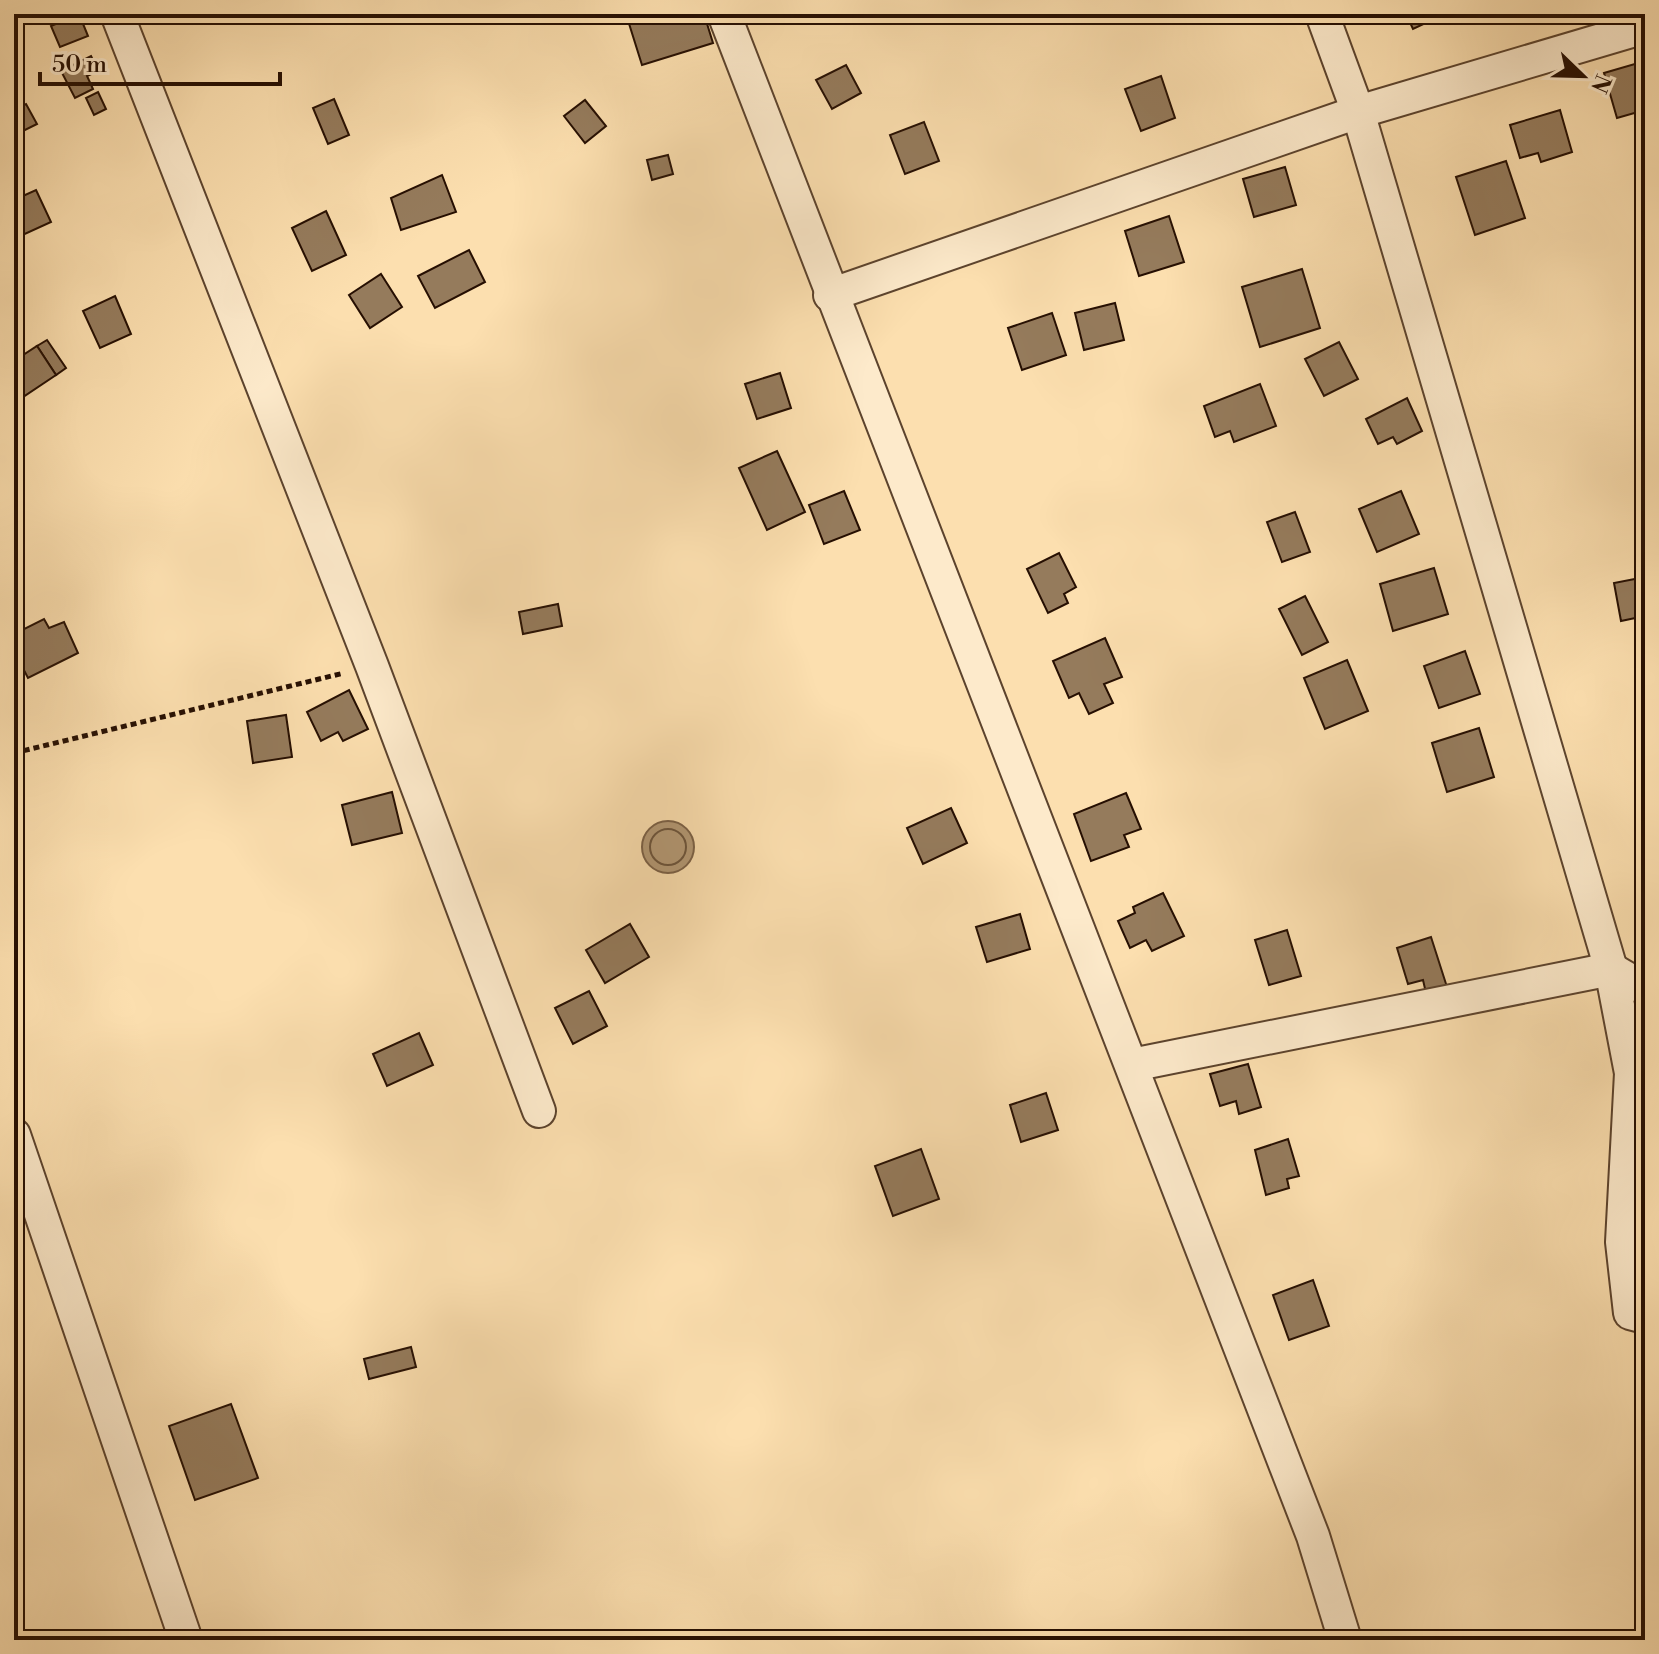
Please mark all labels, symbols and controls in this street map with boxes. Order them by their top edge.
scale bar [40,36,280,86]
north arrow [1543,36,1623,116]
text: 50 m [52,50,107,80]
text: N [1584,70,1616,97]

